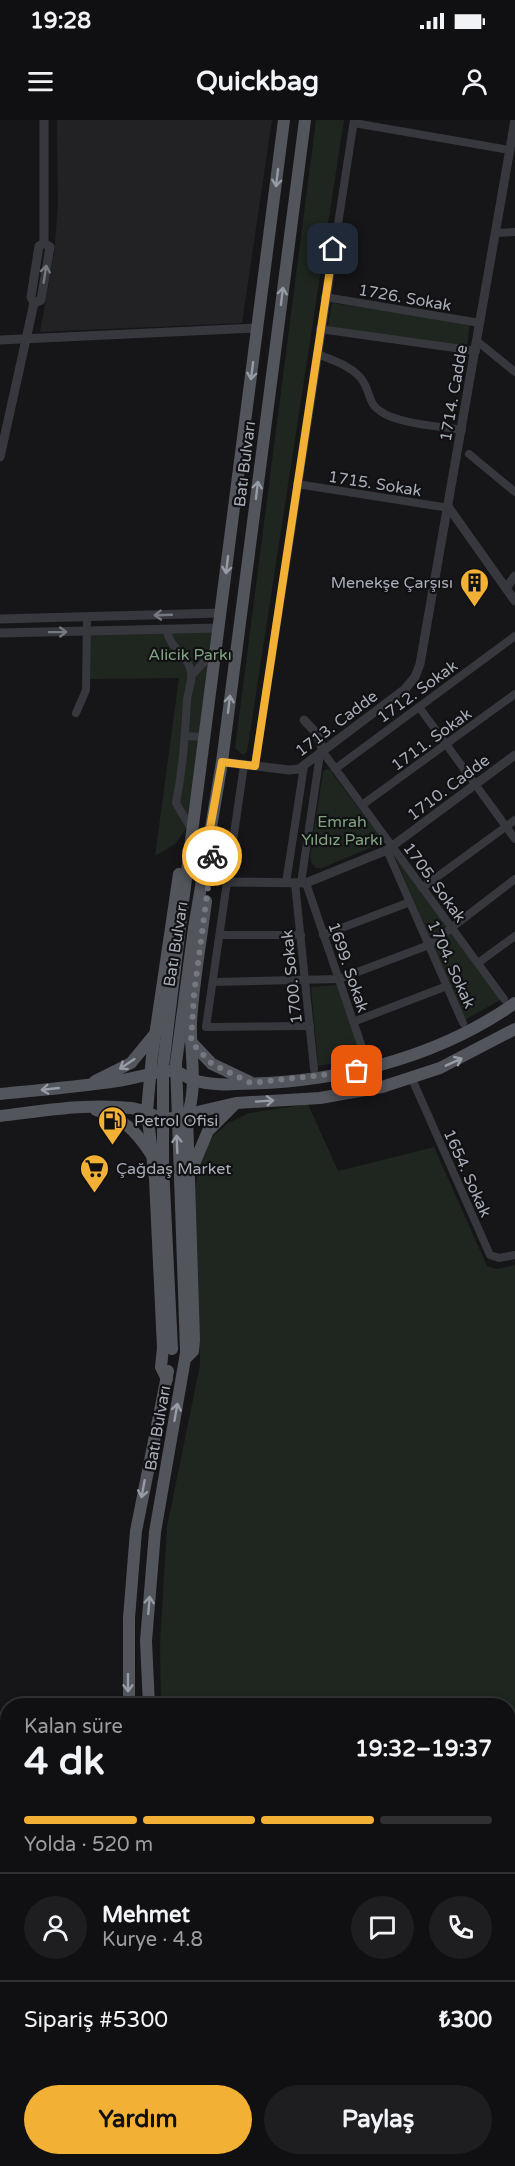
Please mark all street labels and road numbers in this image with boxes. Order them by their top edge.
street label: 1726. Sokak [357,280,453,316]
street label: 1714. Cadde [436,343,472,443]
street label: Batı Bulvarı [230,420,260,508]
street label: 1715. Sokak [327,467,423,501]
street label: 1712. Sokak [374,656,462,728]
street label: 1713. Cadde [292,686,382,761]
street label: 1711. Sokak [388,704,476,776]
street label: 1710. Cadde [404,750,494,825]
street label: 1705. Sokak [398,839,470,927]
street label: Batı Bulvarı [159,900,193,988]
street label: 1704. Sokak [423,917,480,1012]
street label: 1699. Sokak [323,919,373,1015]
street label: 1700. Sokak [277,929,307,1025]
street label: 1654. Sokak [439,1126,496,1221]
street label: Batı Bulvarı [141,1384,175,1472]

